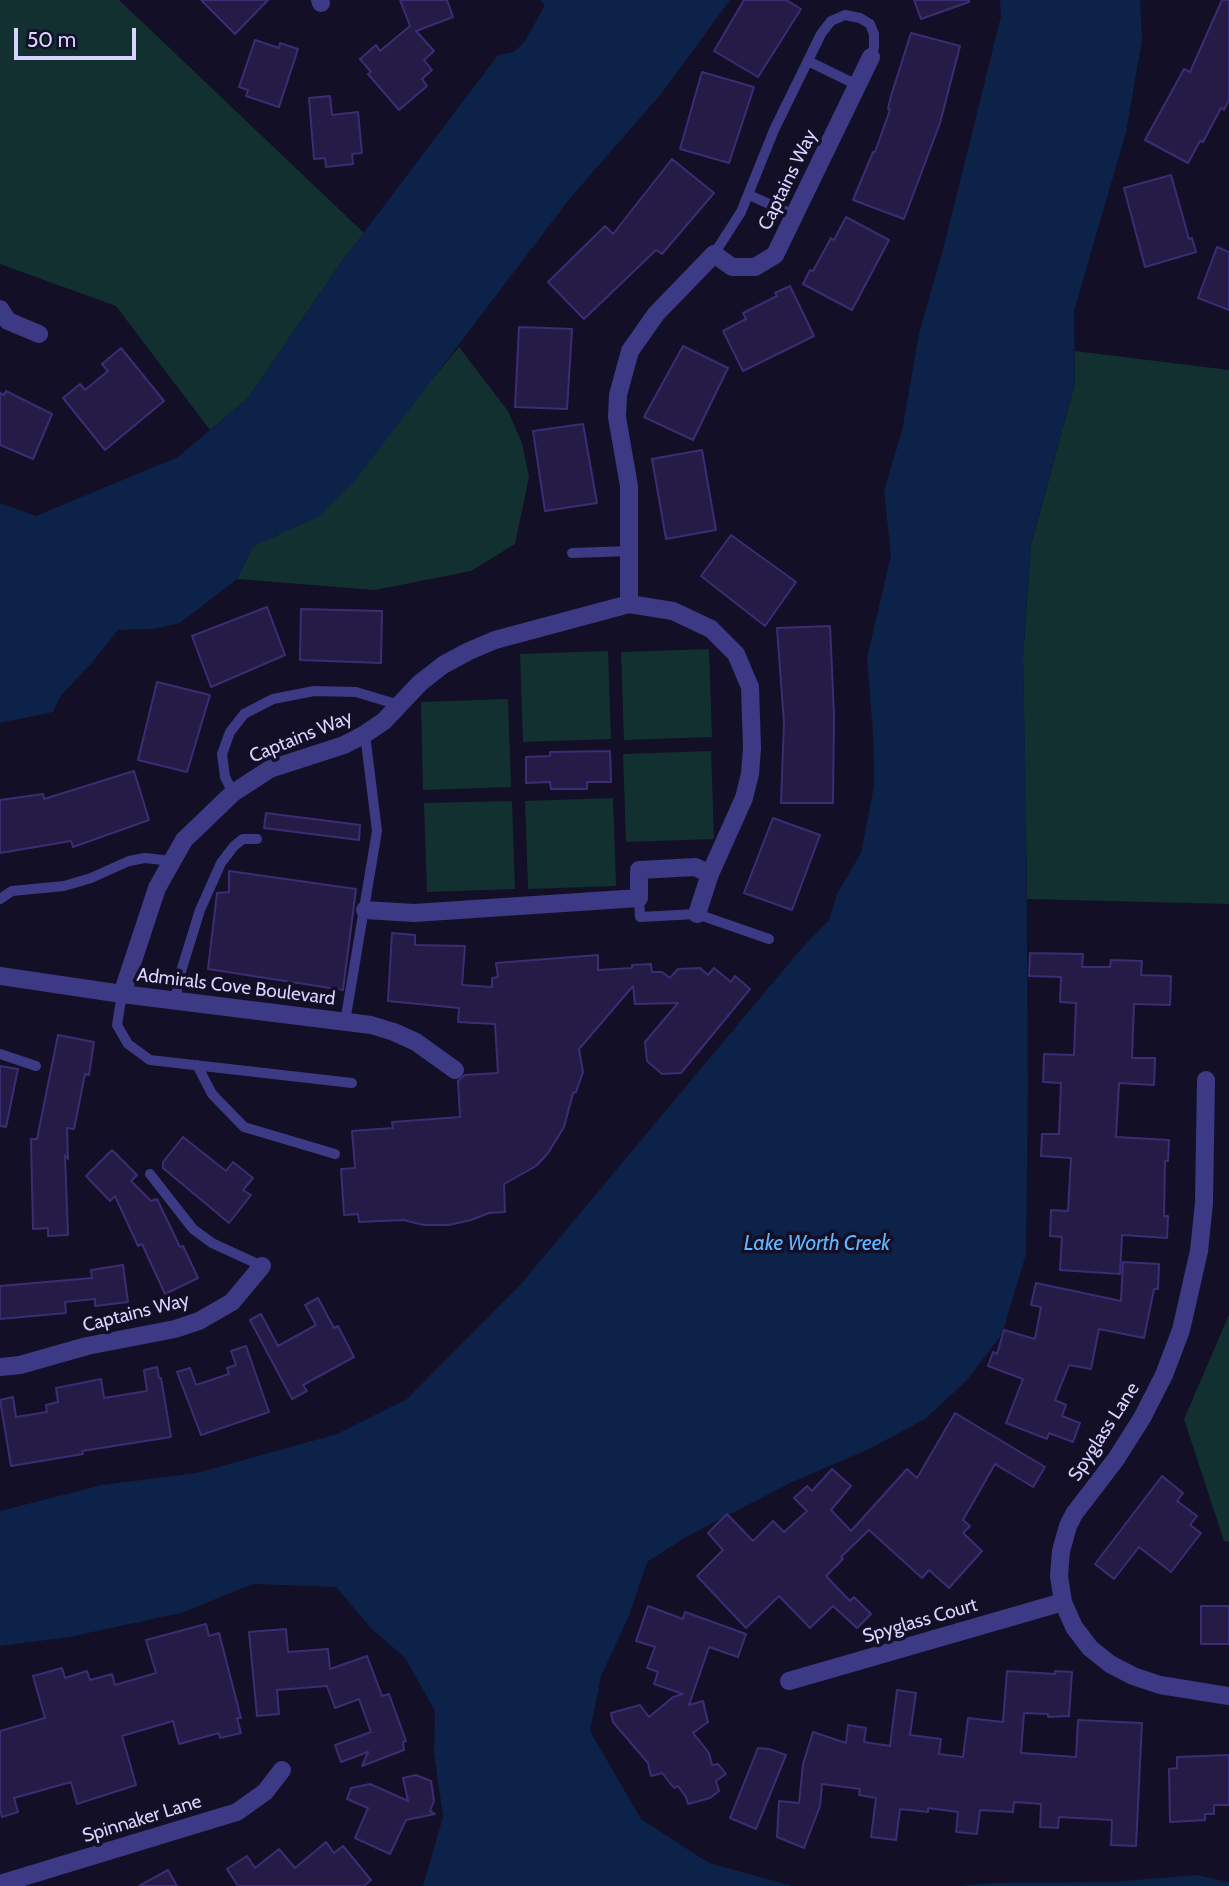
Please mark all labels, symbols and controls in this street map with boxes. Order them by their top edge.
scale bar [18,14,140,58]
text: 50 m [27,27,76,52]
street label: Captains Way [754,126,822,234]
street label: Captains Way [246,706,356,768]
street label: Admirals Cove Boulevard [136,964,336,1010]
water label: Lake Worth Creek [744,1231,890,1257]
street label: Captains Way [80,1289,192,1337]
street label: Spyglass Lane [1064,1378,1144,1486]
street label: Spyglass Court [860,1594,980,1648]
street label: Spinnaker Lane [80,1790,204,1848]

